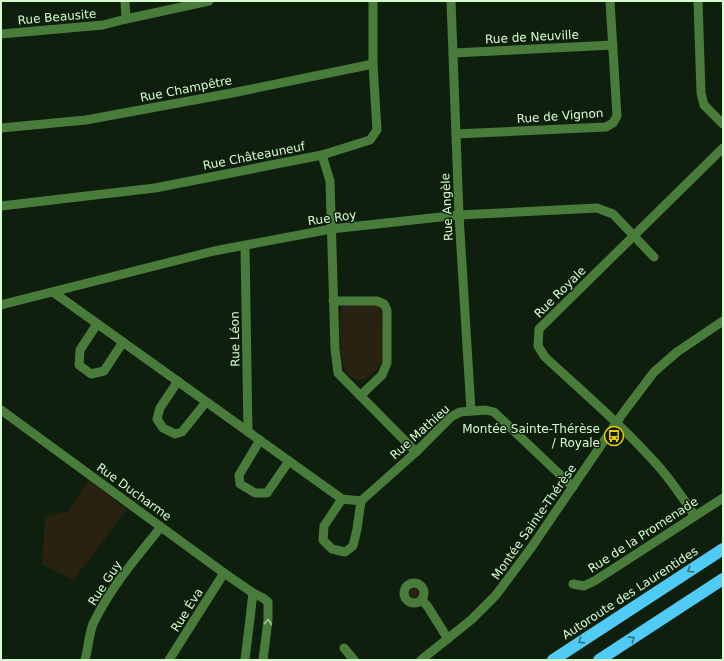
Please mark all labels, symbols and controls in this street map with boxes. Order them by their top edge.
street label: Rue Beausite [17,7,97,27]
street label: Rue de Neuville [485,28,579,46]
street label: Rue Champêtre [139,73,233,105]
street label: Rue de Vignon [516,106,604,126]
street label: Rue Châteauneuf [202,139,307,173]
street label: Rue Angèle [438,173,456,241]
street label: Rue Roy [307,208,357,228]
street label: Rue Royale [531,263,589,321]
street label: Rue Léon [228,311,242,367]
street label: Rue Mathieu [387,402,453,462]
place label: Montée Sainte-Thérèse / Royale [462,422,600,450]
bus stop icon: Montée Sainte-Thérèse / Royale [603,425,625,447]
street label: Rue Ducharme [94,460,174,524]
street label: Montée Sainte-Thérèse [489,462,579,582]
street label: Rue de la Promenade [586,494,700,576]
street label: Autoroute des Laurentides [559,544,701,642]
street label: Rue Guy [85,558,125,608]
one-way arrow [687,565,694,573]
street label: Rue Éva [167,585,206,634]
one-way arrow [263,619,272,625]
one-way arrow [579,636,586,643]
one-way arrow [628,636,635,644]

